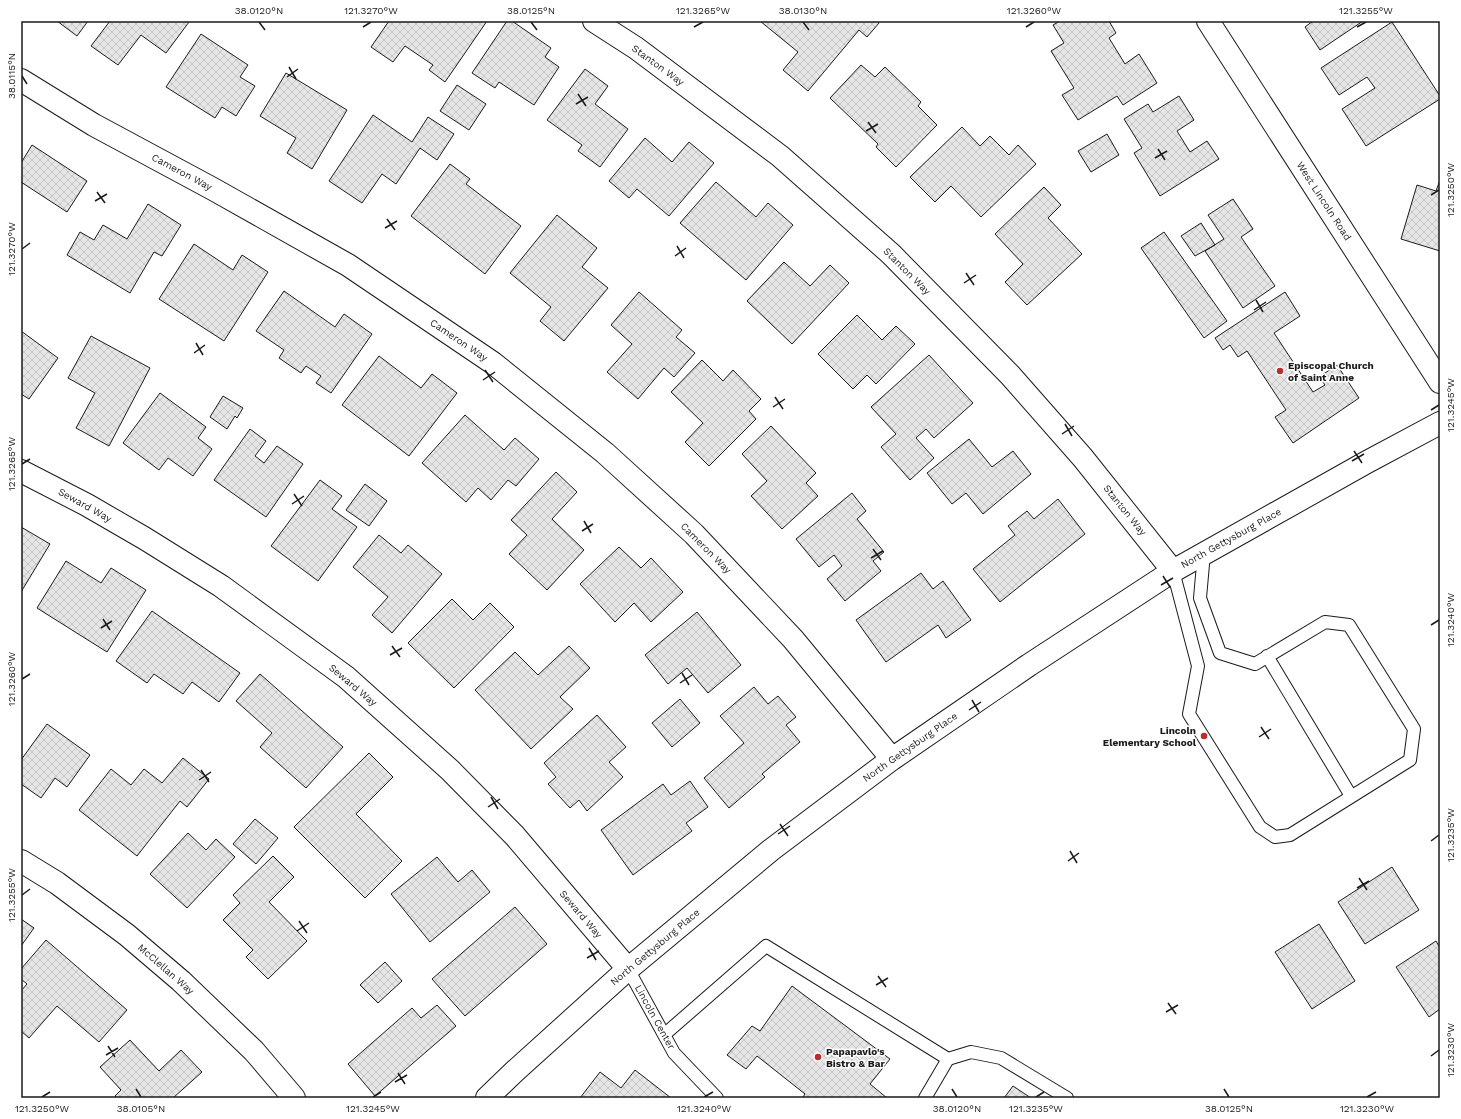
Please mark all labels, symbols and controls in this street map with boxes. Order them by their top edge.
text: 38.0120°N [235,5,283,16]
text: 121.3270°W [344,5,398,16]
text: 38.0125°N [507,5,555,16]
text: 121.3265°W [676,5,730,16]
text: 38.0130°N [779,5,827,16]
text: 121.3260°W [1007,5,1062,16]
text: 121.3255°W [1339,5,1393,16]
street label: Stanton Way [630,42,687,88]
text: 38.0115°N [6,53,17,99]
street label: Cameron Way [150,151,215,193]
street label: West Lincoln Road [1294,160,1354,242]
text: 121.3250°W [1445,163,1456,217]
text: 121.3270°W [6,222,17,276]
street label: Stanton Way [881,245,933,297]
street label: Cameron Way [428,317,490,364]
place label: Episcopal Church of Saint Anne [1288,360,1374,383]
marker: Episcopal Church of Saint Anne [1275,366,1285,376]
text: 121.3245°W [1445,378,1456,432]
text: 121.3265°W [6,437,17,491]
street label: Stanton Way [1101,483,1149,538]
street label: Seward Way [56,486,114,525]
street label: North Gettysburg Place [1179,506,1283,570]
street label: Cameron Way [678,520,734,576]
text: 121.3240°W [1445,593,1456,647]
text: 121.3260°W [6,651,17,706]
street label: Seward Way [327,662,380,709]
street label: North Gettysburg Place [861,710,960,784]
place label: Lincoln Elementary School [1103,725,1197,748]
marker: Lincoln Elementary School [1199,731,1209,741]
text: 121.3235°W [1445,808,1456,862]
text: 121.3255°W [6,868,17,922]
street label: Seward Way [557,888,605,941]
street label: North Gettysburg Place [608,906,702,988]
street label: McClellan Way [136,942,197,997]
street label: Lincoln Center [633,983,677,1051]
text: 121.3230°W [1445,1023,1456,1077]
place label: Papapavlo's Bistro & Bar [826,1046,885,1069]
marker: Papapavlo's Bistro & Bar [813,1052,823,1062]
text: 121.3250°W [15,1103,69,1114]
text: 38.0105°N [117,1103,165,1114]
text: 121.3245°W [346,1103,400,1114]
text: 121.3240°W [677,1103,731,1114]
text: 38.0120°N [933,1103,981,1114]
text: 121.3235°W [1009,1103,1063,1114]
text: 38.0125°N [1205,1103,1253,1114]
text: 121.3230°W [1340,1103,1394,1114]

